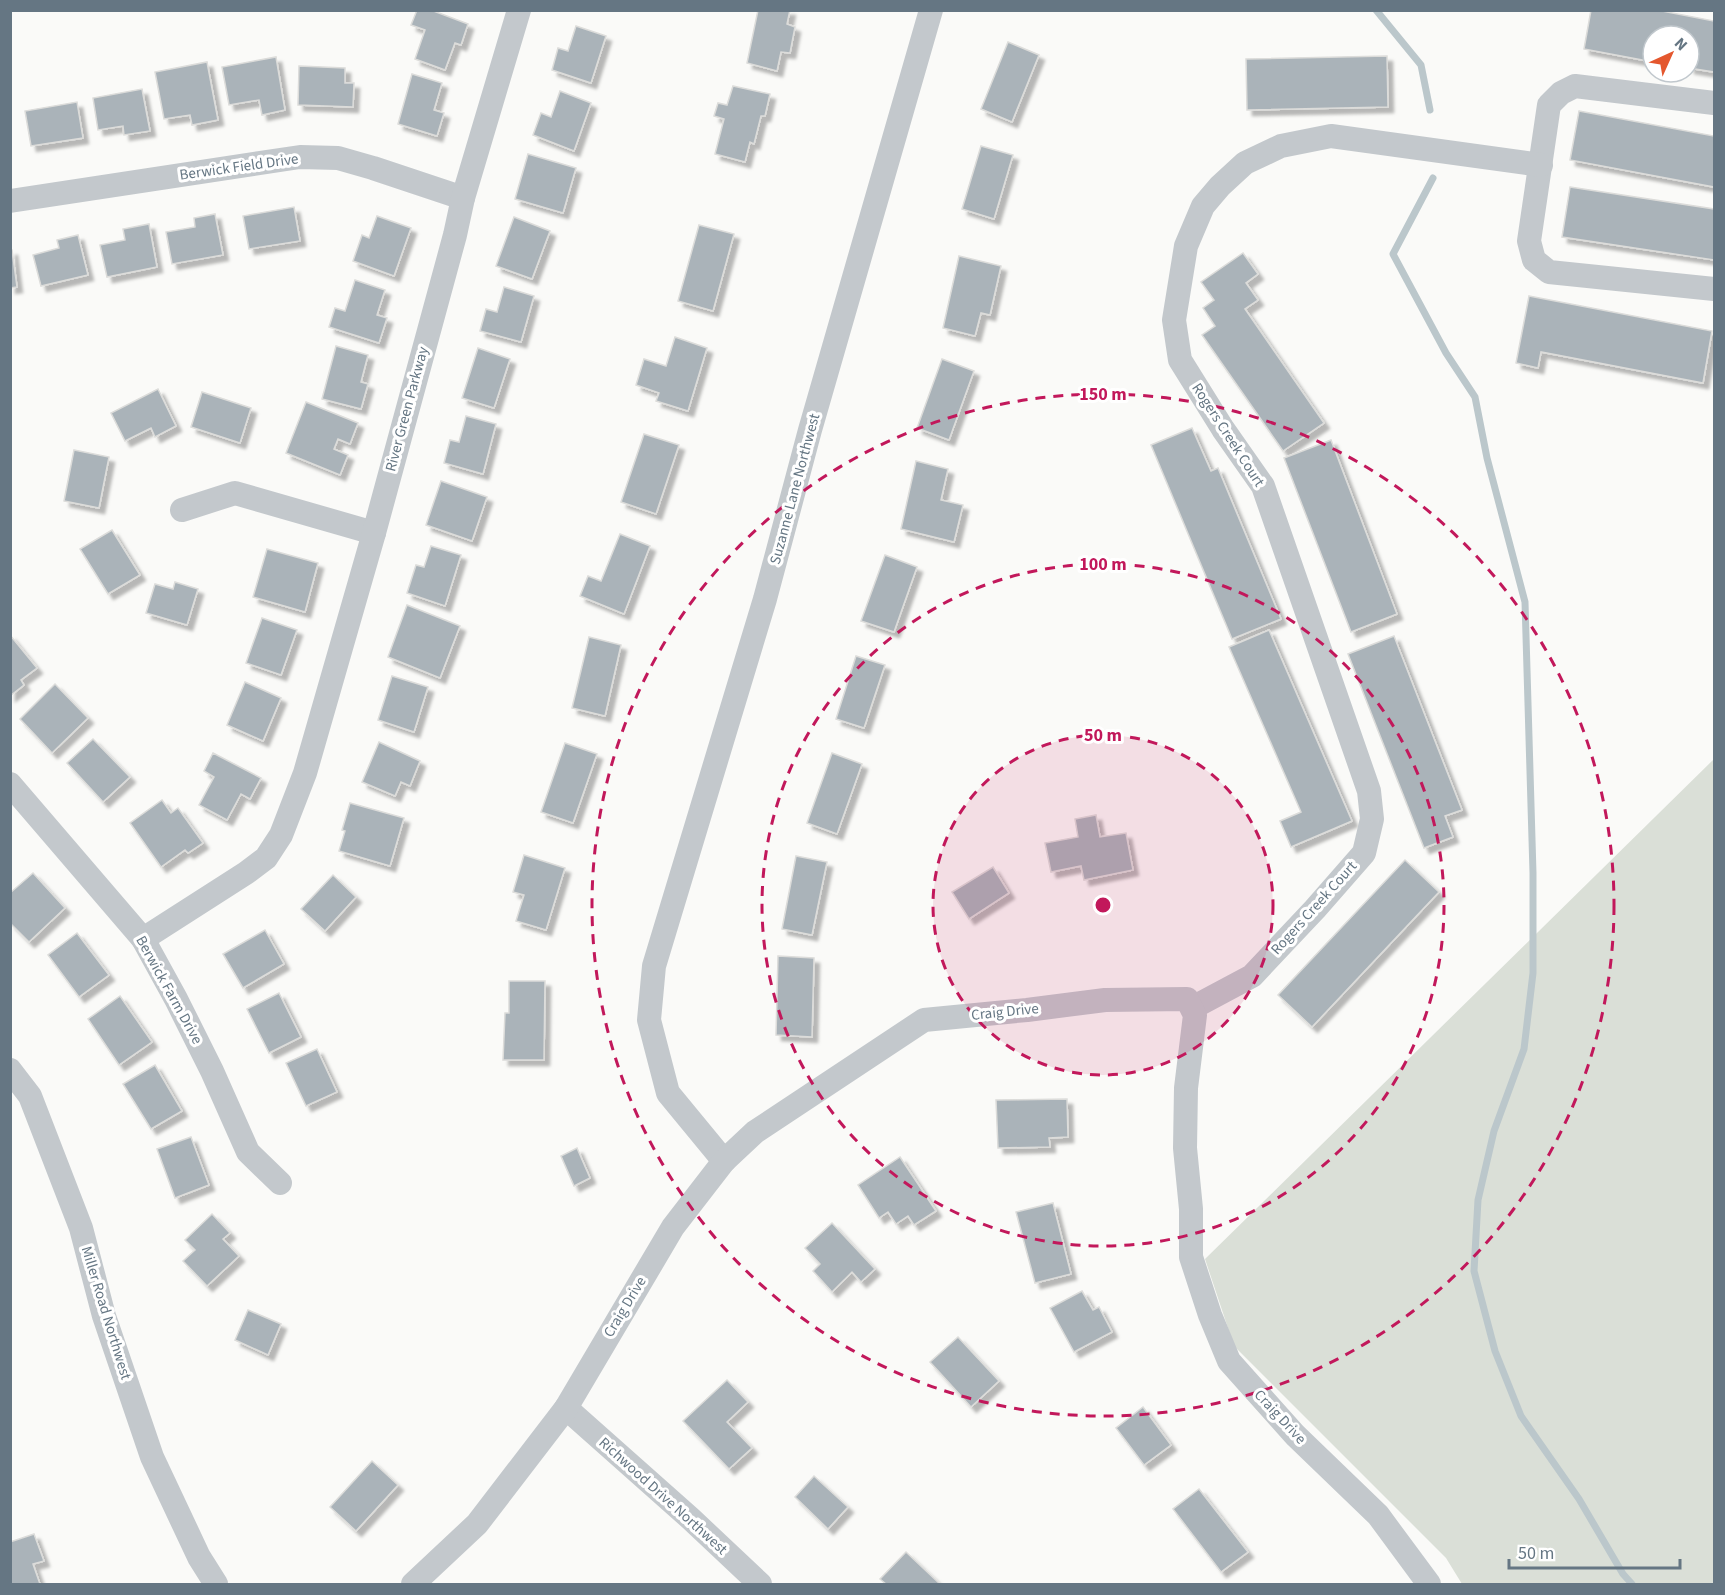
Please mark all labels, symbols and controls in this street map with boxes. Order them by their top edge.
north arrow [1641,24,1701,84]
text: N [1669,33,1692,56]
street label: Berwick Field Drive [178,148,300,186]
street label: River Green Parkway [380,344,434,474]
street label: Rogers Creek Court [1187,379,1269,491]
text: 150 m [1079,382,1127,407]
street label: Suzanne Lane Northwest [765,411,825,567]
text: 100 m [1079,552,1127,577]
text: 50 m [1084,723,1122,748]
street label: Rogers Creek Court [1266,856,1362,960]
centre of rings [1093,895,1113,915]
street label: Berwick Farm Drive [130,932,208,1048]
street label: Craig Drive [970,998,1040,1026]
street label: Miller Road Northwest [76,1244,136,1382]
street label: Craig Drive [599,1273,651,1341]
street label: Craig Drive [1249,1385,1311,1449]
street label: Richwood Drive Northwest [594,1432,732,1560]
scale bar [1509,1532,1680,1570]
text: 50 m [1518,1541,1554,1566]

